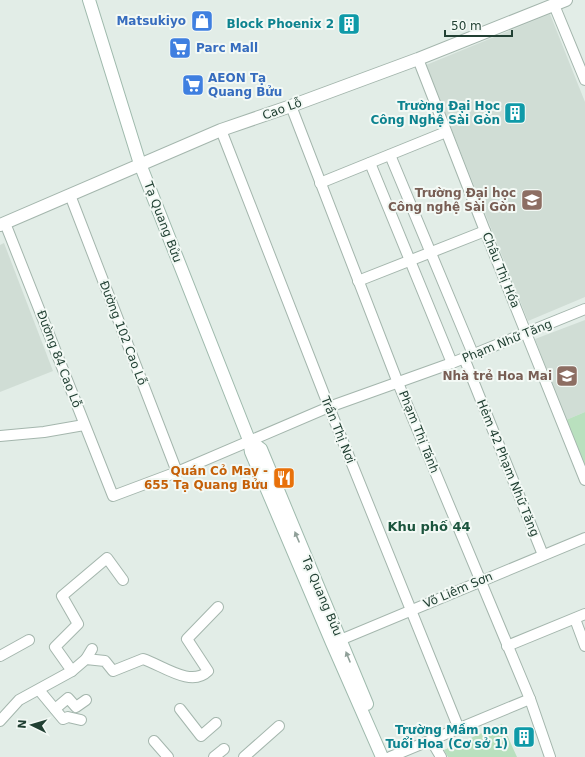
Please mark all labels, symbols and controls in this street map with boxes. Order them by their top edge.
shop icon: Matsukiyo [189,8,215,34]
building icon: Block Phoenix 2 [336,11,362,37]
scale bar [445,12,512,38]
place label: Matsukiyo [116,14,186,28]
place label: Block Phoenix 2 [227,17,334,31]
text: 50 m [451,19,482,33]
supermarket icon: Parc Mall [167,35,193,61]
place label: Parc Mall [196,41,258,55]
place label: AEON Tạ Quang Bửu [208,71,282,99]
supermarket icon: AEON Tạ Quang Bửu [180,72,206,98]
street label: Cao Lỗ [260,95,304,123]
place label: Trường Đại Học Công Nghệ Sài Gòn [370,99,500,127]
building icon: Trường Đại Học Công Nghệ Sài Gòn [502,100,528,126]
street label: Tạ Quang Bửu [141,179,185,264]
place label: Trường Đại học Công nghệ Sài Gòn [388,186,516,214]
school or university icon: Trường Đại học Công nghệ Sài Gòn [519,187,545,213]
street label: Châu Thị Hóa [479,230,523,310]
street label: Đường 102 Cao Lỗ [97,279,149,387]
street label: Đường 84 Cao Lỗ [34,308,84,410]
street label: Phạm Nhữ Tăng [460,317,554,365]
school or university icon: Nhà trẻ Hoa Mai [554,363,580,389]
place label: Nhà trẻ Hoa Mai [442,369,552,383]
street label: Phạm Thị Tánh [396,389,442,475]
street label: Trần Thị Nơi [318,394,358,466]
street label: Hẻm 42 Phạm Nhữ Tăng [474,397,542,539]
place label: Quán Cỏ May - 655 Tạ Quang Bửu [144,464,268,492]
restaurant icon: Quán Cỏ May - 655 Tạ Quang Bửu [271,465,297,491]
district label: Khu phố 44 [387,519,471,534]
one-way arrow [294,530,300,542]
street label: Tạ Quang Bửu [298,553,345,638]
street label: Võ Liêm Sơn [421,569,495,611]
one-way arrow [344,650,350,662]
north arrow [12,705,52,745]
text: N [16,719,29,729]
place label: Trường Mầm non Tuổi Hoa (Cơ sở 1) [385,723,508,751]
building icon: Trường Mầm non Tuổi Hoa (Cơ sở 1) [511,724,537,750]

